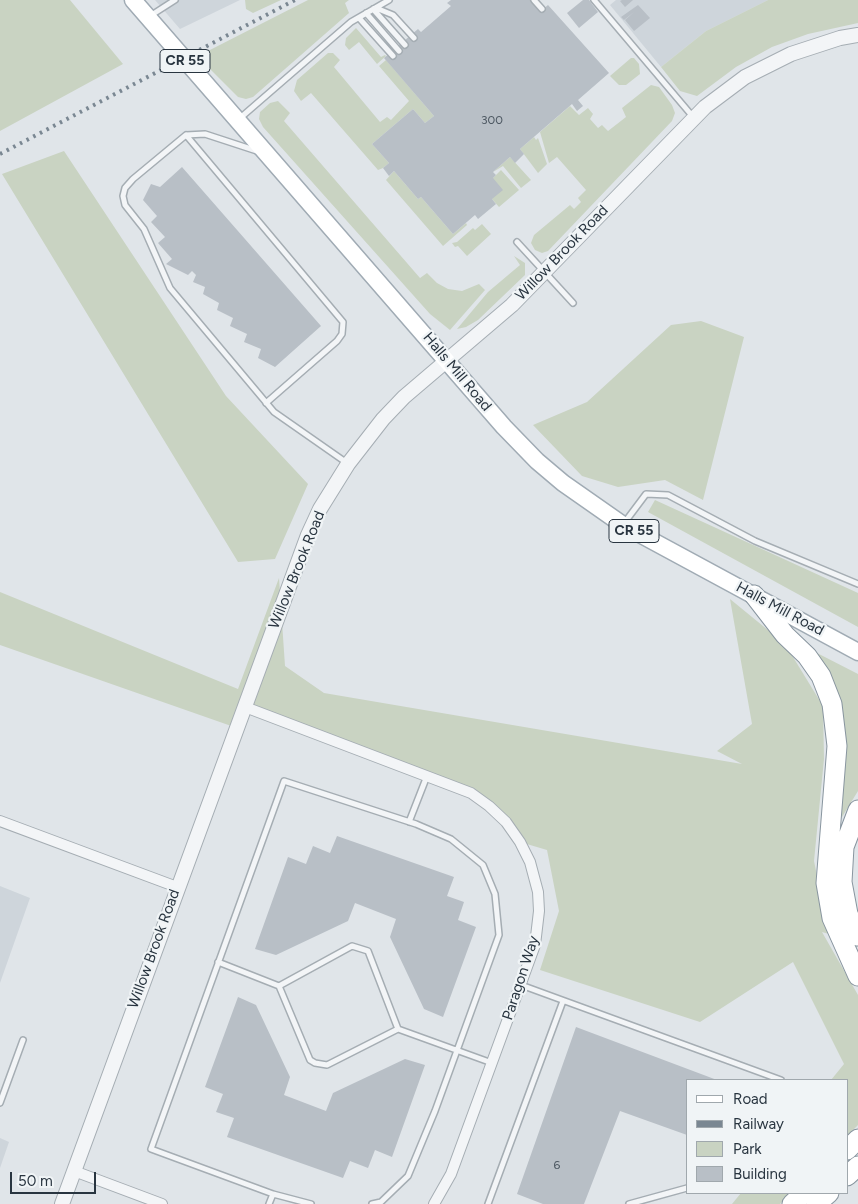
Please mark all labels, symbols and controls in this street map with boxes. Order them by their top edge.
road number: CR 55 [160,49,210,72]
house number: 300 [481,113,503,127]
street label: Willow Brook Road [512,202,612,304]
street label: Halls Mill Road [419,329,495,415]
street label: Willow Brook Road [265,508,329,632]
road number: CR 55 [609,520,659,542]
street label: Halls Mill Road [733,578,827,640]
street label: Willow Brook Road [124,887,184,1011]
street label: Paragon Way [499,934,543,1022]
legend [686,1079,848,1194]
text: Road [733,1090,768,1108]
text: Railway [733,1115,784,1133]
text: Park [733,1140,762,1158]
house number: 6 [554,1158,560,1172]
scale bar [12,1162,99,1194]
text: Building [733,1165,787,1183]
text: 50 m [18,1172,53,1190]

